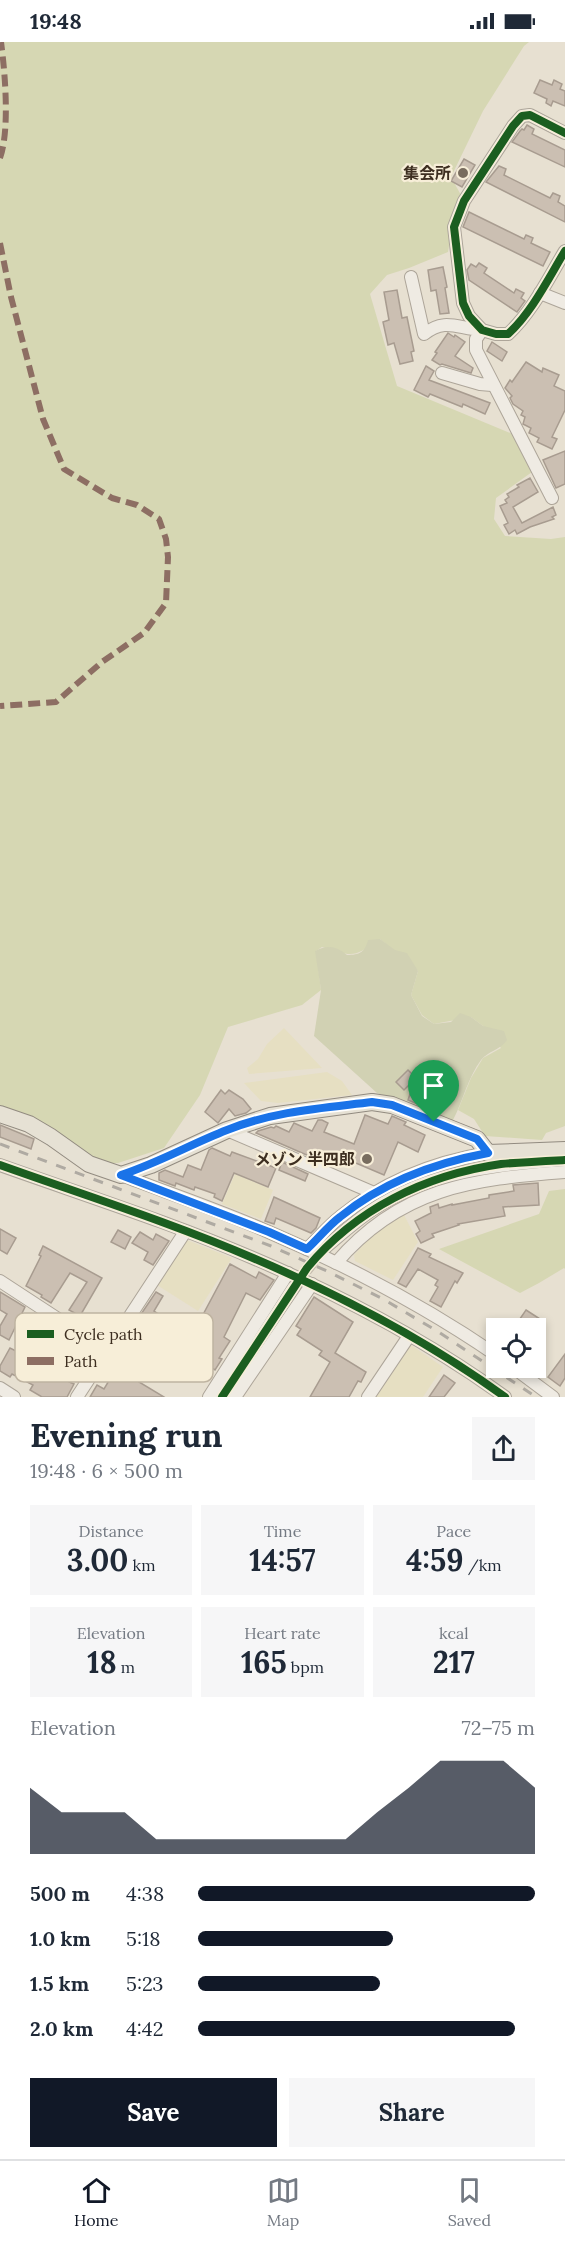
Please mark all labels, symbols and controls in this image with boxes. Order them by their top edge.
text: 19:48 [30,7,82,35]
place label: 集会所 [403,163,451,183]
marker: 集会所 [456,166,470,180]
pin [408,1060,459,1122]
icon: arrive [417,1069,450,1102]
place label: メゾン 半四郎 [255,1149,355,1169]
marker: メゾン 半四郎 [360,1152,374,1166]
legend [15,1313,213,1382]
map controls [486,1318,546,1378]
button: locate [486,1318,546,1378]
text: Cycle path [64,1324,143,1344]
text: Path [64,1351,98,1371]
text: Evening run [30,1414,222,1456]
button: share [472,1417,535,1480]
text: 19:48 · 6 × 500 m [30,1458,183,1483]
text: Distance [79,1521,144,1541]
text: Time [264,1521,301,1541]
text: Pace [436,1521,471,1541]
text: 3.00 [67,1541,128,1579]
text: 14:57 [249,1541,316,1579]
text: 4:59 [406,1541,463,1579]
text: km [128,1555,155,1575]
text: /km [463,1555,502,1575]
text: Elevation [77,1623,146,1643]
text: Heart rate [244,1623,321,1643]
text: kcal [439,1623,469,1643]
text: 18 [87,1643,117,1681]
text: 165 [241,1643,287,1681]
text: 217 [433,1643,475,1681]
text: m [117,1657,135,1677]
text: bpm [287,1657,324,1677]
text: Elevation [30,1715,116,1740]
text: 72–75 m [462,1715,535,1740]
text: 500 m [30,1881,90,1906]
text: 4:38 [126,1881,164,1906]
text: 1.0 km [30,1926,91,1951]
text: 5:18 [126,1926,160,1951]
text: 1.5 km [30,1971,89,1996]
text: 5:23 [126,1971,163,1996]
text: 2.0 km [30,2016,93,2041]
text: 4:42 [126,2016,163,2041]
button: Save [30,2078,277,2147]
button: Share [289,2078,535,2147]
tab: Home [74,2174,119,2230]
tab: Map [267,2174,300,2230]
tab: Saved [448,2174,491,2230]

